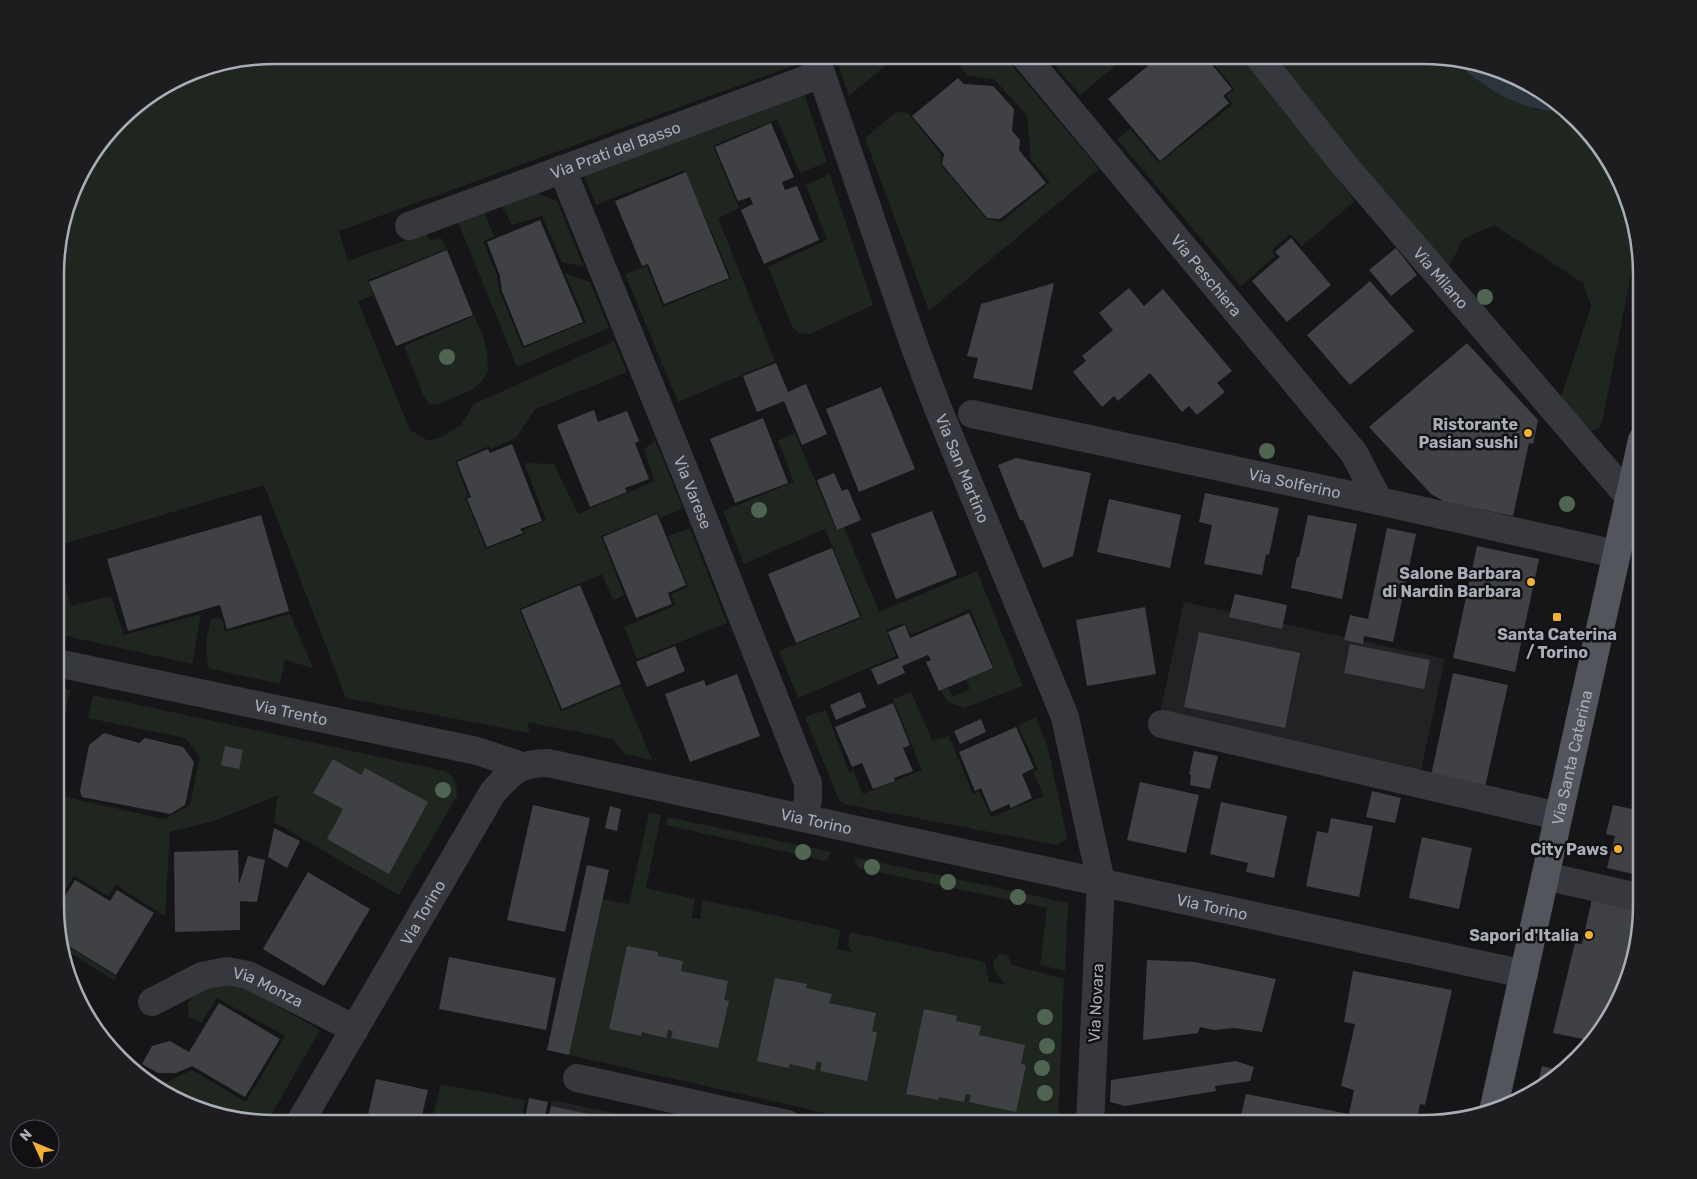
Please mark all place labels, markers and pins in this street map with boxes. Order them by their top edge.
place label: Ristorante Pasian sushi [1418,415,1518,452]
marker: Ristorante Pasian sushi [1522,427,1534,439]
place label: Salone Barbara di Nardin Barbara [1382,564,1521,601]
marker: Salone Barbara di Nardin Barbara [1525,576,1537,588]
marker: Santa Caterina / Torino [1551,611,1563,623]
place label: Santa Caterina / Torino [1497,625,1617,662]
place label: City Paws [1530,840,1608,859]
marker: City Paws [1612,843,1624,855]
place label: Sapori d'Italia [1469,926,1579,945]
marker: Sapori d'Italia [1583,929,1595,941]

